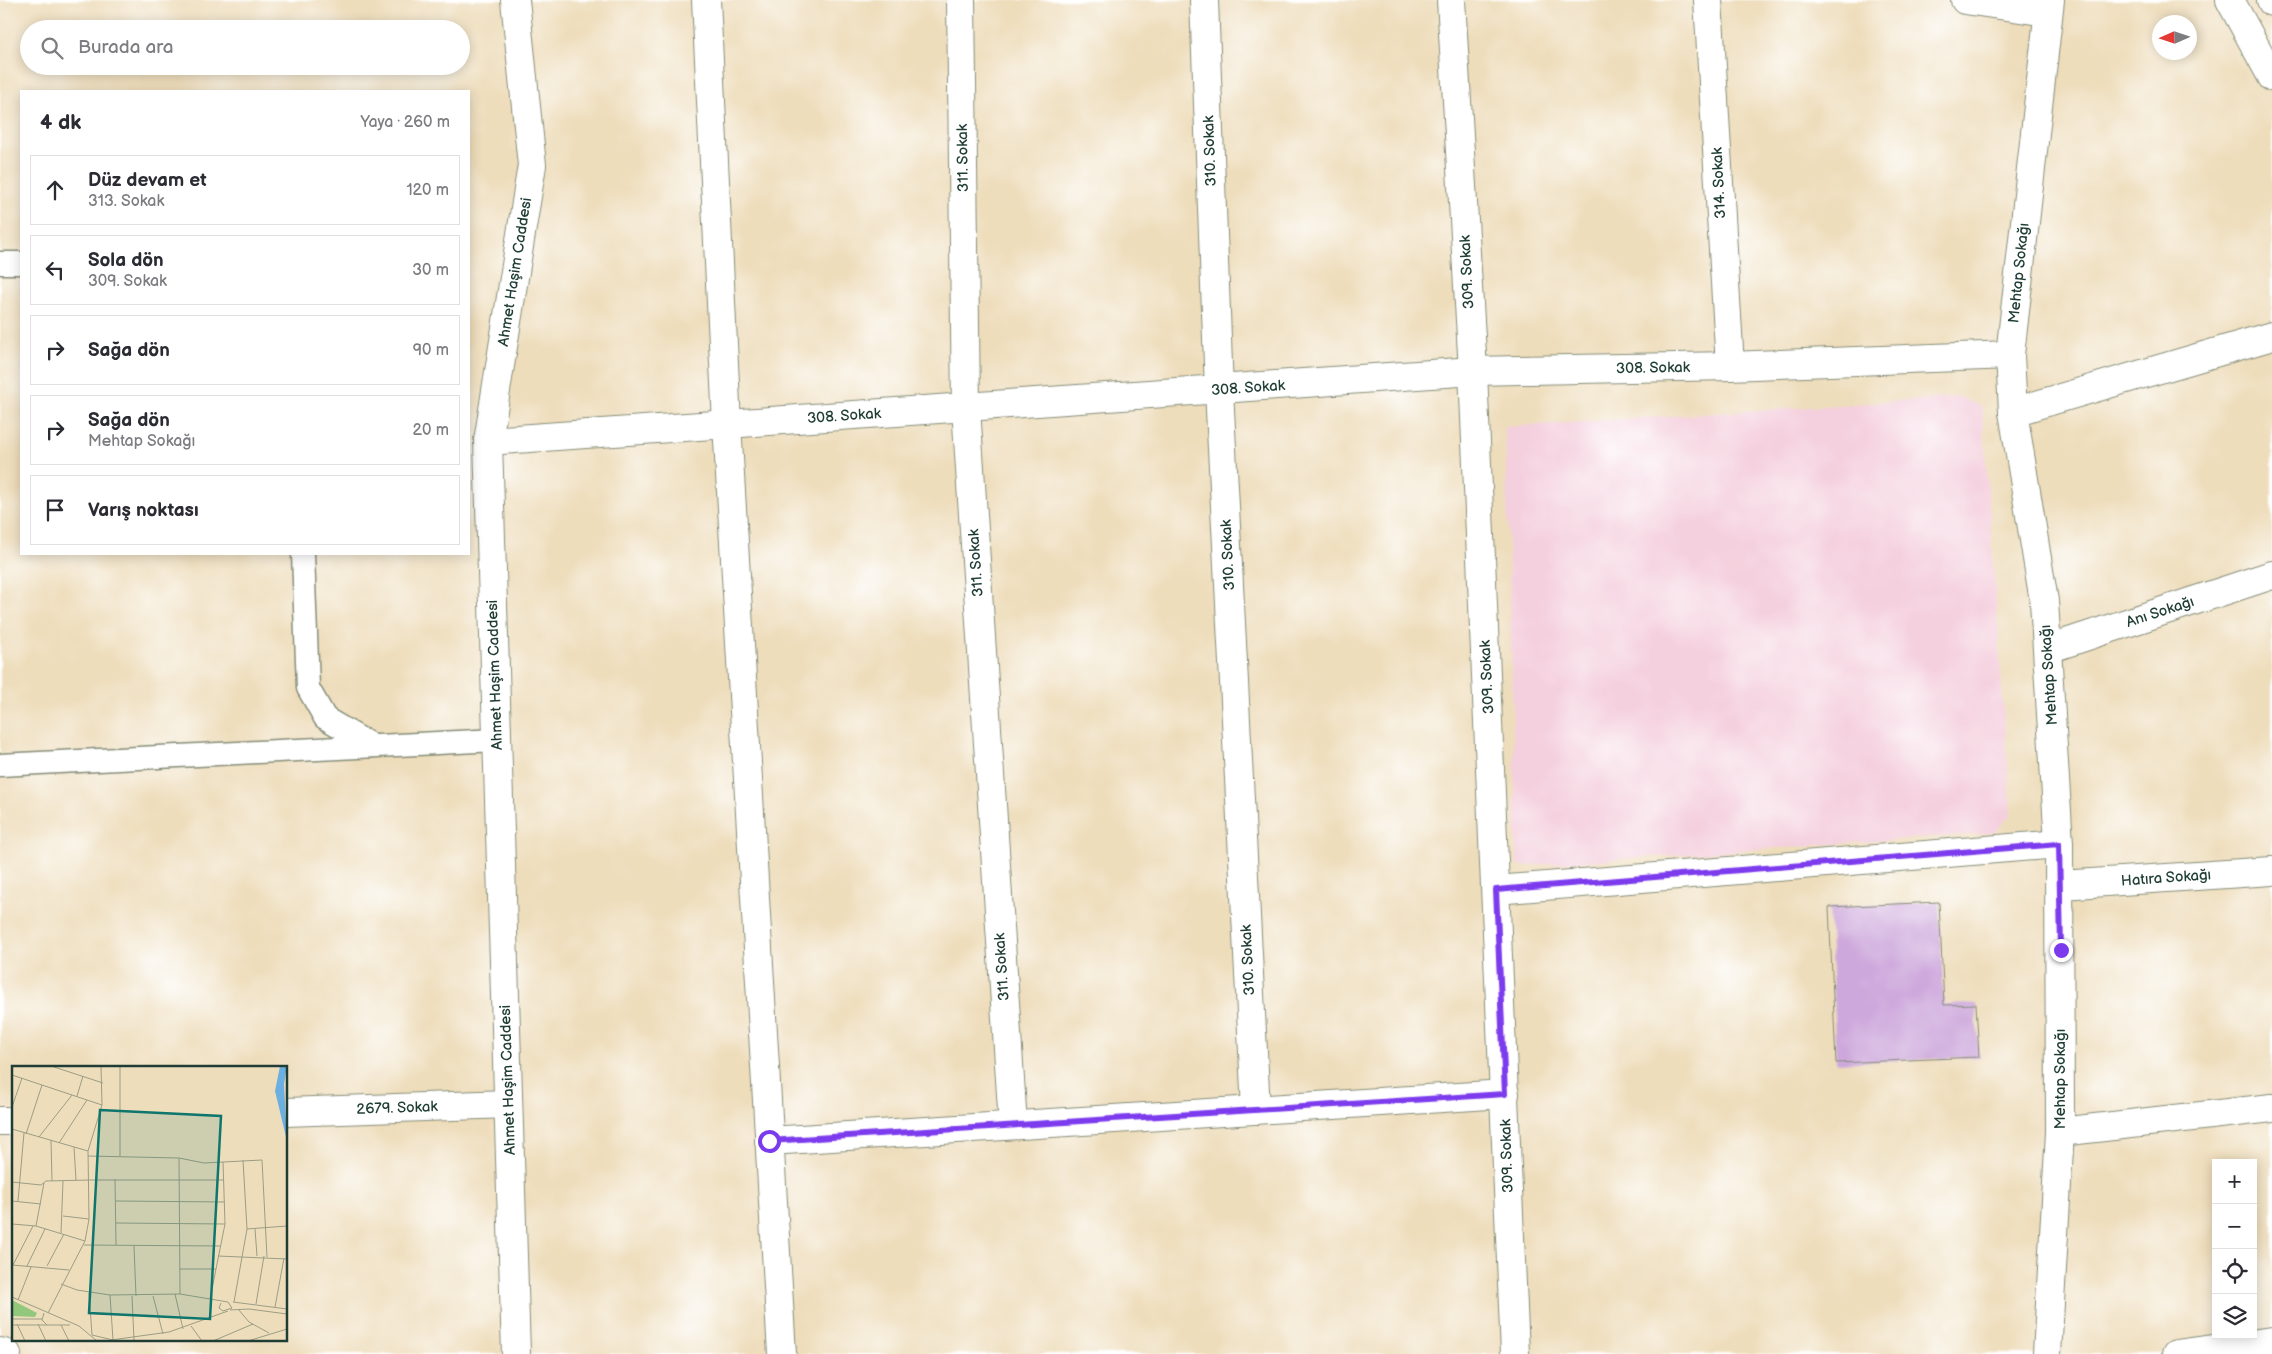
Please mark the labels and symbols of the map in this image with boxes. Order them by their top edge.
north arrow [2152,15,2197,60]
street label: 310. Sokak [1199,115,1221,187]
street label: 311. Sokak [953,123,973,192]
street label: 314. Sokak [1708,146,1730,219]
street label: Ahmet Haşim Caddesi [494,196,536,348]
street label: Mehtap Sokağı [2004,222,2034,324]
street label: 309. Sokak [1456,234,1478,309]
street label: 308. Sokak [1616,358,1691,378]
street label: 308. Sokak [1210,376,1286,400]
street label: 308. Sokak [806,404,882,428]
street label: 310. Sokak [1217,518,1239,591]
street label: 311. Sokak [964,528,988,598]
street label: Anı Sokağı [2124,592,2196,632]
street label: Ahmet Haşim Caddesi [483,599,507,751]
street label: Mehtap Sokağı [2036,624,2062,726]
street label: 309. Sokak [1476,639,1498,714]
street label: Hatıra Sokağı [2120,865,2212,891]
street label: 310. Sokak [1237,923,1259,996]
street label: 311. Sokak [990,932,1014,1002]
route end [2050,939,2073,962]
street label: Ahmet Haşim Caddesi [496,1004,520,1156]
street label: Mehtap Sokağı [2051,1029,2070,1129]
inset map [12,1066,288,1342]
street label: 2679. Sokak [356,1097,439,1119]
street label: 309. Sokak [1496,1118,1518,1193]
route start [758,1130,781,1153]

